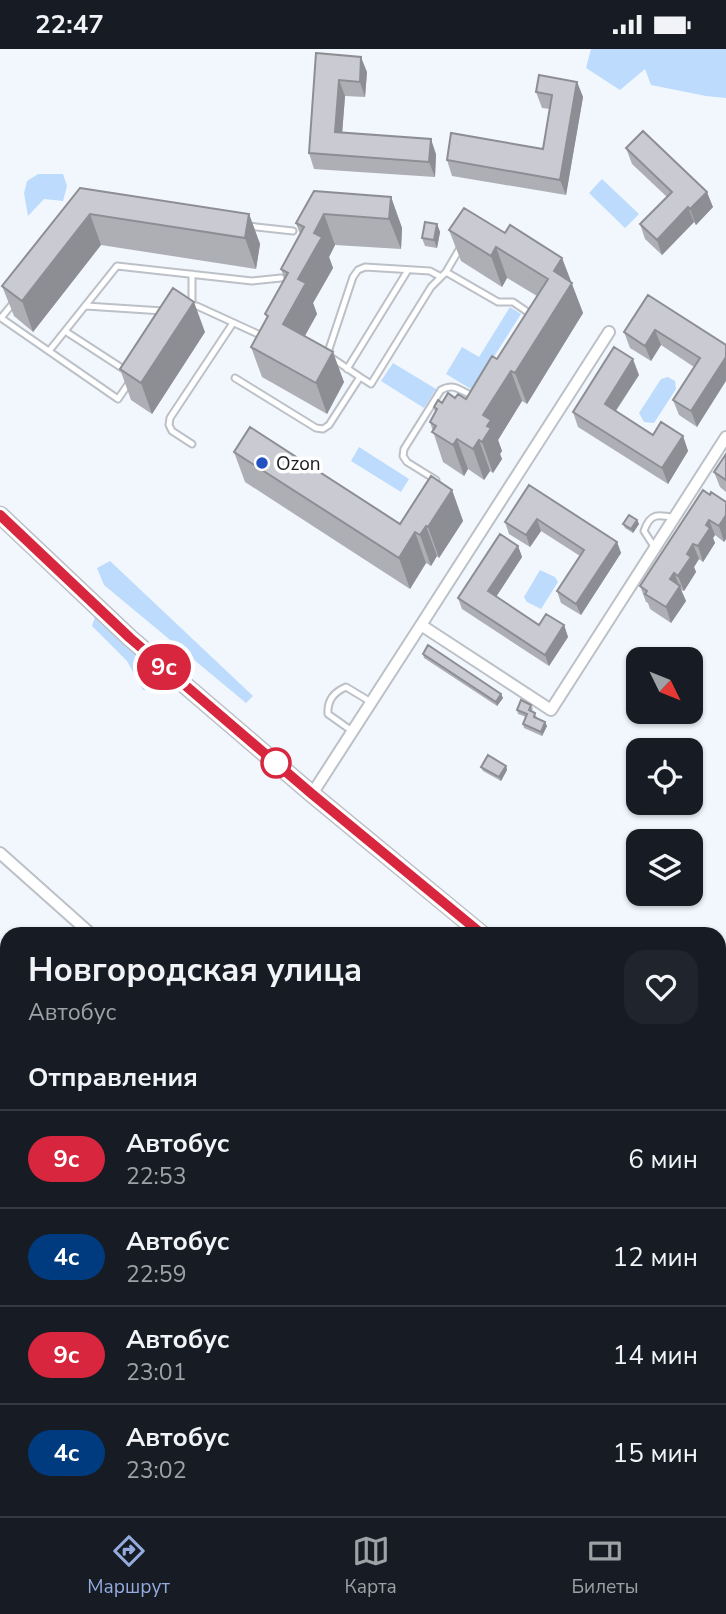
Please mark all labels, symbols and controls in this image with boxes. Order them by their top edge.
text: 22:47 [35,7,104,42]
place label: Ozon [276,451,321,477]
marker: Ozon [254,455,270,471]
line badge: 9с [132,644,196,690]
north arrow [626,647,704,725]
map controls [626,647,703,906]
text: 9с [151,651,177,683]
button: locate [626,738,703,815]
unlabelled marker [261,748,291,778]
button: layers [626,829,703,906]
text: Новгородская улица [28,948,362,993]
button: heart [624,950,698,1024]
text: Автобус [28,997,116,1028]
text: Отправления [28,1060,198,1095]
text: Автобус [126,1126,229,1161]
text: 6 мин [628,1142,698,1177]
text: 9с [53,1143,80,1175]
text: 22:53 [126,1161,186,1192]
text: Автобус [126,1224,229,1259]
text: 12 мин [613,1240,698,1275]
text: 4с [53,1241,80,1273]
text: 22:59 [126,1259,186,1290]
text: Автобус [126,1322,229,1357]
text: 14 мин [613,1338,698,1373]
text: 9с [53,1339,80,1371]
text: 23:01 [126,1357,186,1388]
text: Автобус [126,1420,229,1455]
text: 15 мин [613,1436,698,1471]
text: 4с [53,1437,80,1469]
text: 23:02 [126,1455,186,1486]
tab: Маршрут [87,1532,170,1600]
tab: Карта [345,1532,397,1600]
tab: Билеты [572,1532,639,1600]

